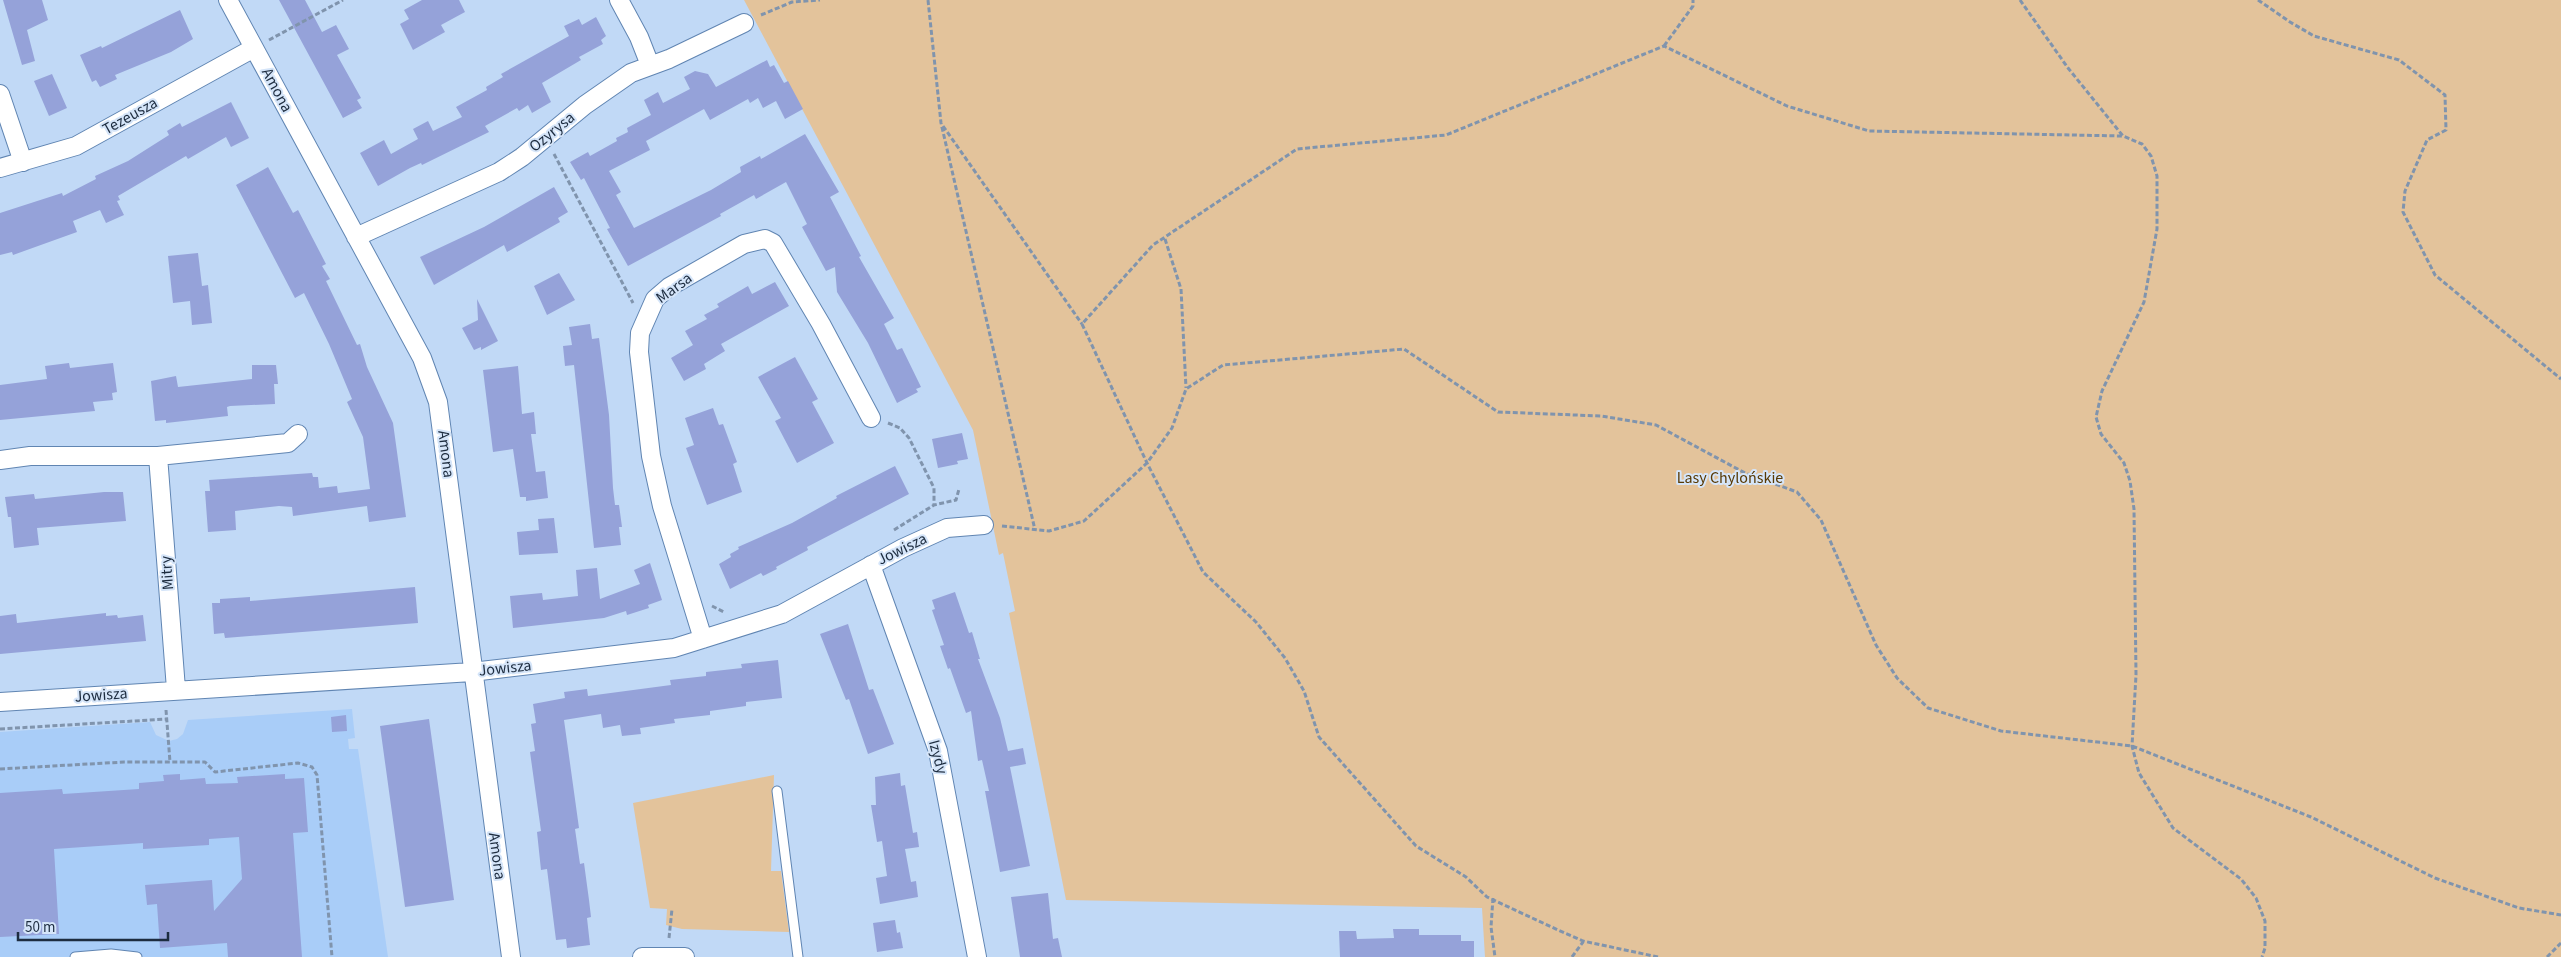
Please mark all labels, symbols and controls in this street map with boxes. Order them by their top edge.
street label: Amona [256,64,298,116]
street label: Tezeusza [98,92,162,140]
street label: Ozyrysa [525,107,579,157]
street label: Marsa [651,267,697,309]
street label: Amona [432,429,460,479]
park label: Lasy Chylońskie [1677,467,1783,489]
street label: Jowisza [873,528,931,570]
street label: Mitry [155,555,179,591]
street label: Jowisza [478,654,532,682]
street label: Jowisza [74,682,128,708]
street label: Izydy [923,737,953,777]
street label: Amona [483,831,511,881]
scale bar [18,910,168,942]
text: 50 m [25,917,55,938]

